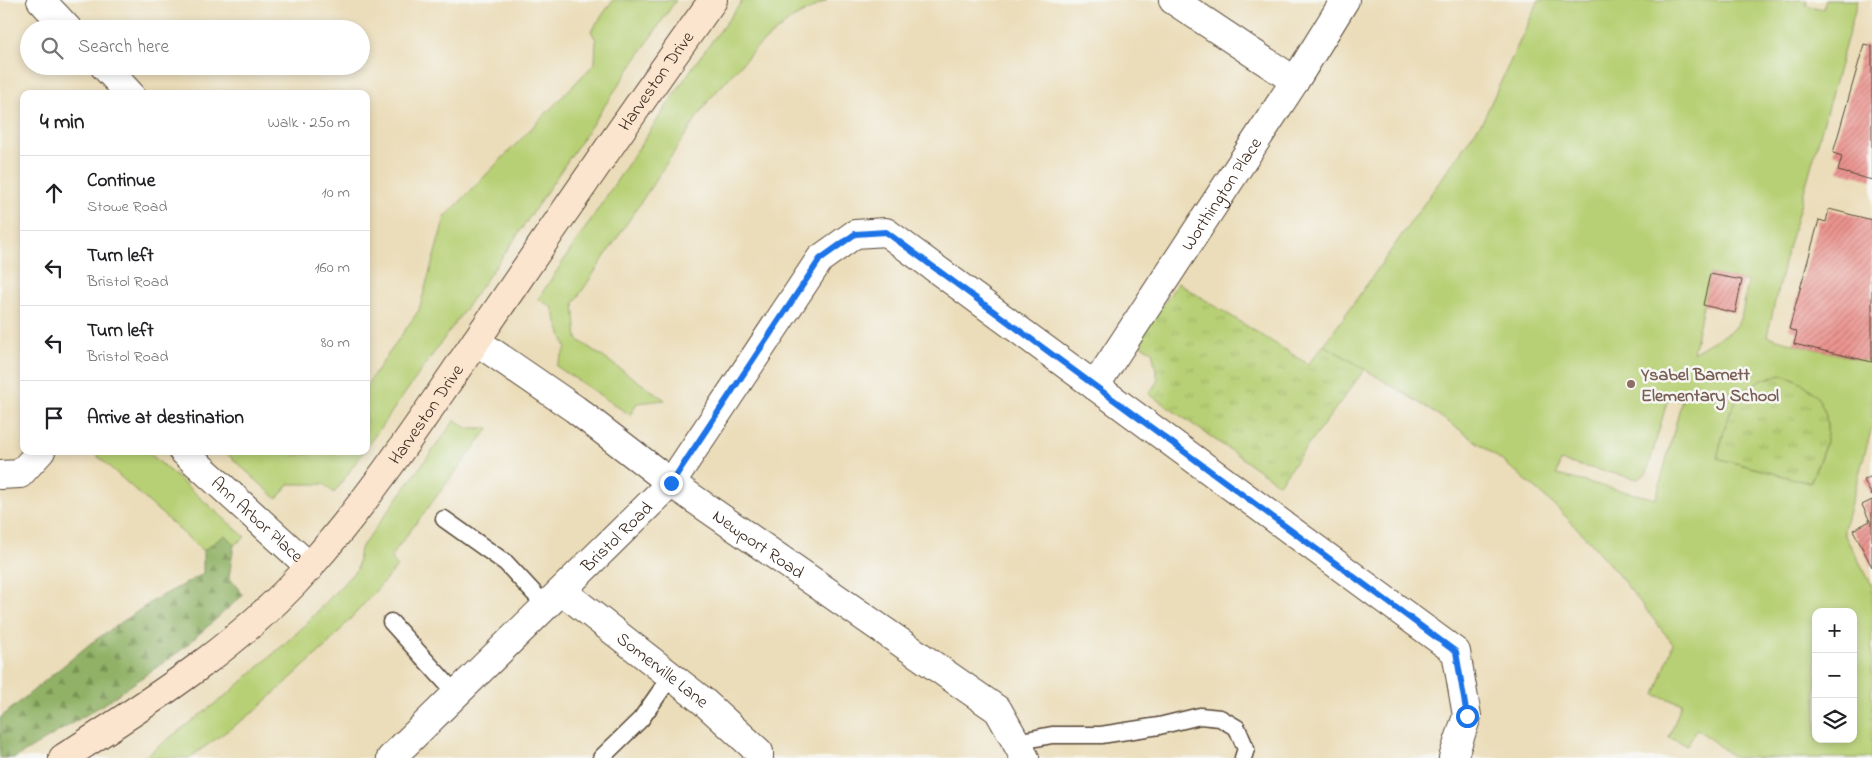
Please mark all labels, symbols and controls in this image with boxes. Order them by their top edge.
search box [20,20,370,75]
street label: Harveston Drive [613,26,702,137]
icon: search [38,34,66,62]
text: Search here [78,34,169,61]
text: 4 min [40,108,84,138]
text: Walk · 250 m [267,111,350,135]
street label: Worthington Place [1176,132,1270,257]
text: Continue [87,168,155,195]
icon: ahead [40,179,68,207]
text: 10 m [322,181,350,205]
text: Stowe Road [87,195,167,219]
text: Turn left [87,243,154,270]
icon: left [40,254,68,282]
text: 160 m [315,256,350,280]
text: Bristol Road [87,270,168,294]
text: Turn left [87,318,154,345]
icon: left [40,329,68,357]
text: 80 m [321,331,350,355]
text: Bristol Road [87,345,168,369]
street label: Harveston Drive [383,359,472,471]
place label: Ysabel Barnett Elementary School [1640,363,1779,411]
marker: Ysabel Barnett Elementary School [1625,378,1637,390]
icon: arrive [40,404,68,432]
text: Arrive at destination [87,405,244,432]
street label: Ann Arbor Place [204,471,309,570]
route end [660,472,683,495]
street label: Bristol Road [575,497,660,580]
street label: Newport Road [706,504,809,587]
map controls [1812,608,1857,743]
button: + [1812,608,1857,653]
street label: Somerville Lane [610,627,714,716]
button: − [1812,653,1857,698]
button: layers [1812,698,1857,743]
route start [1456,705,1479,728]

